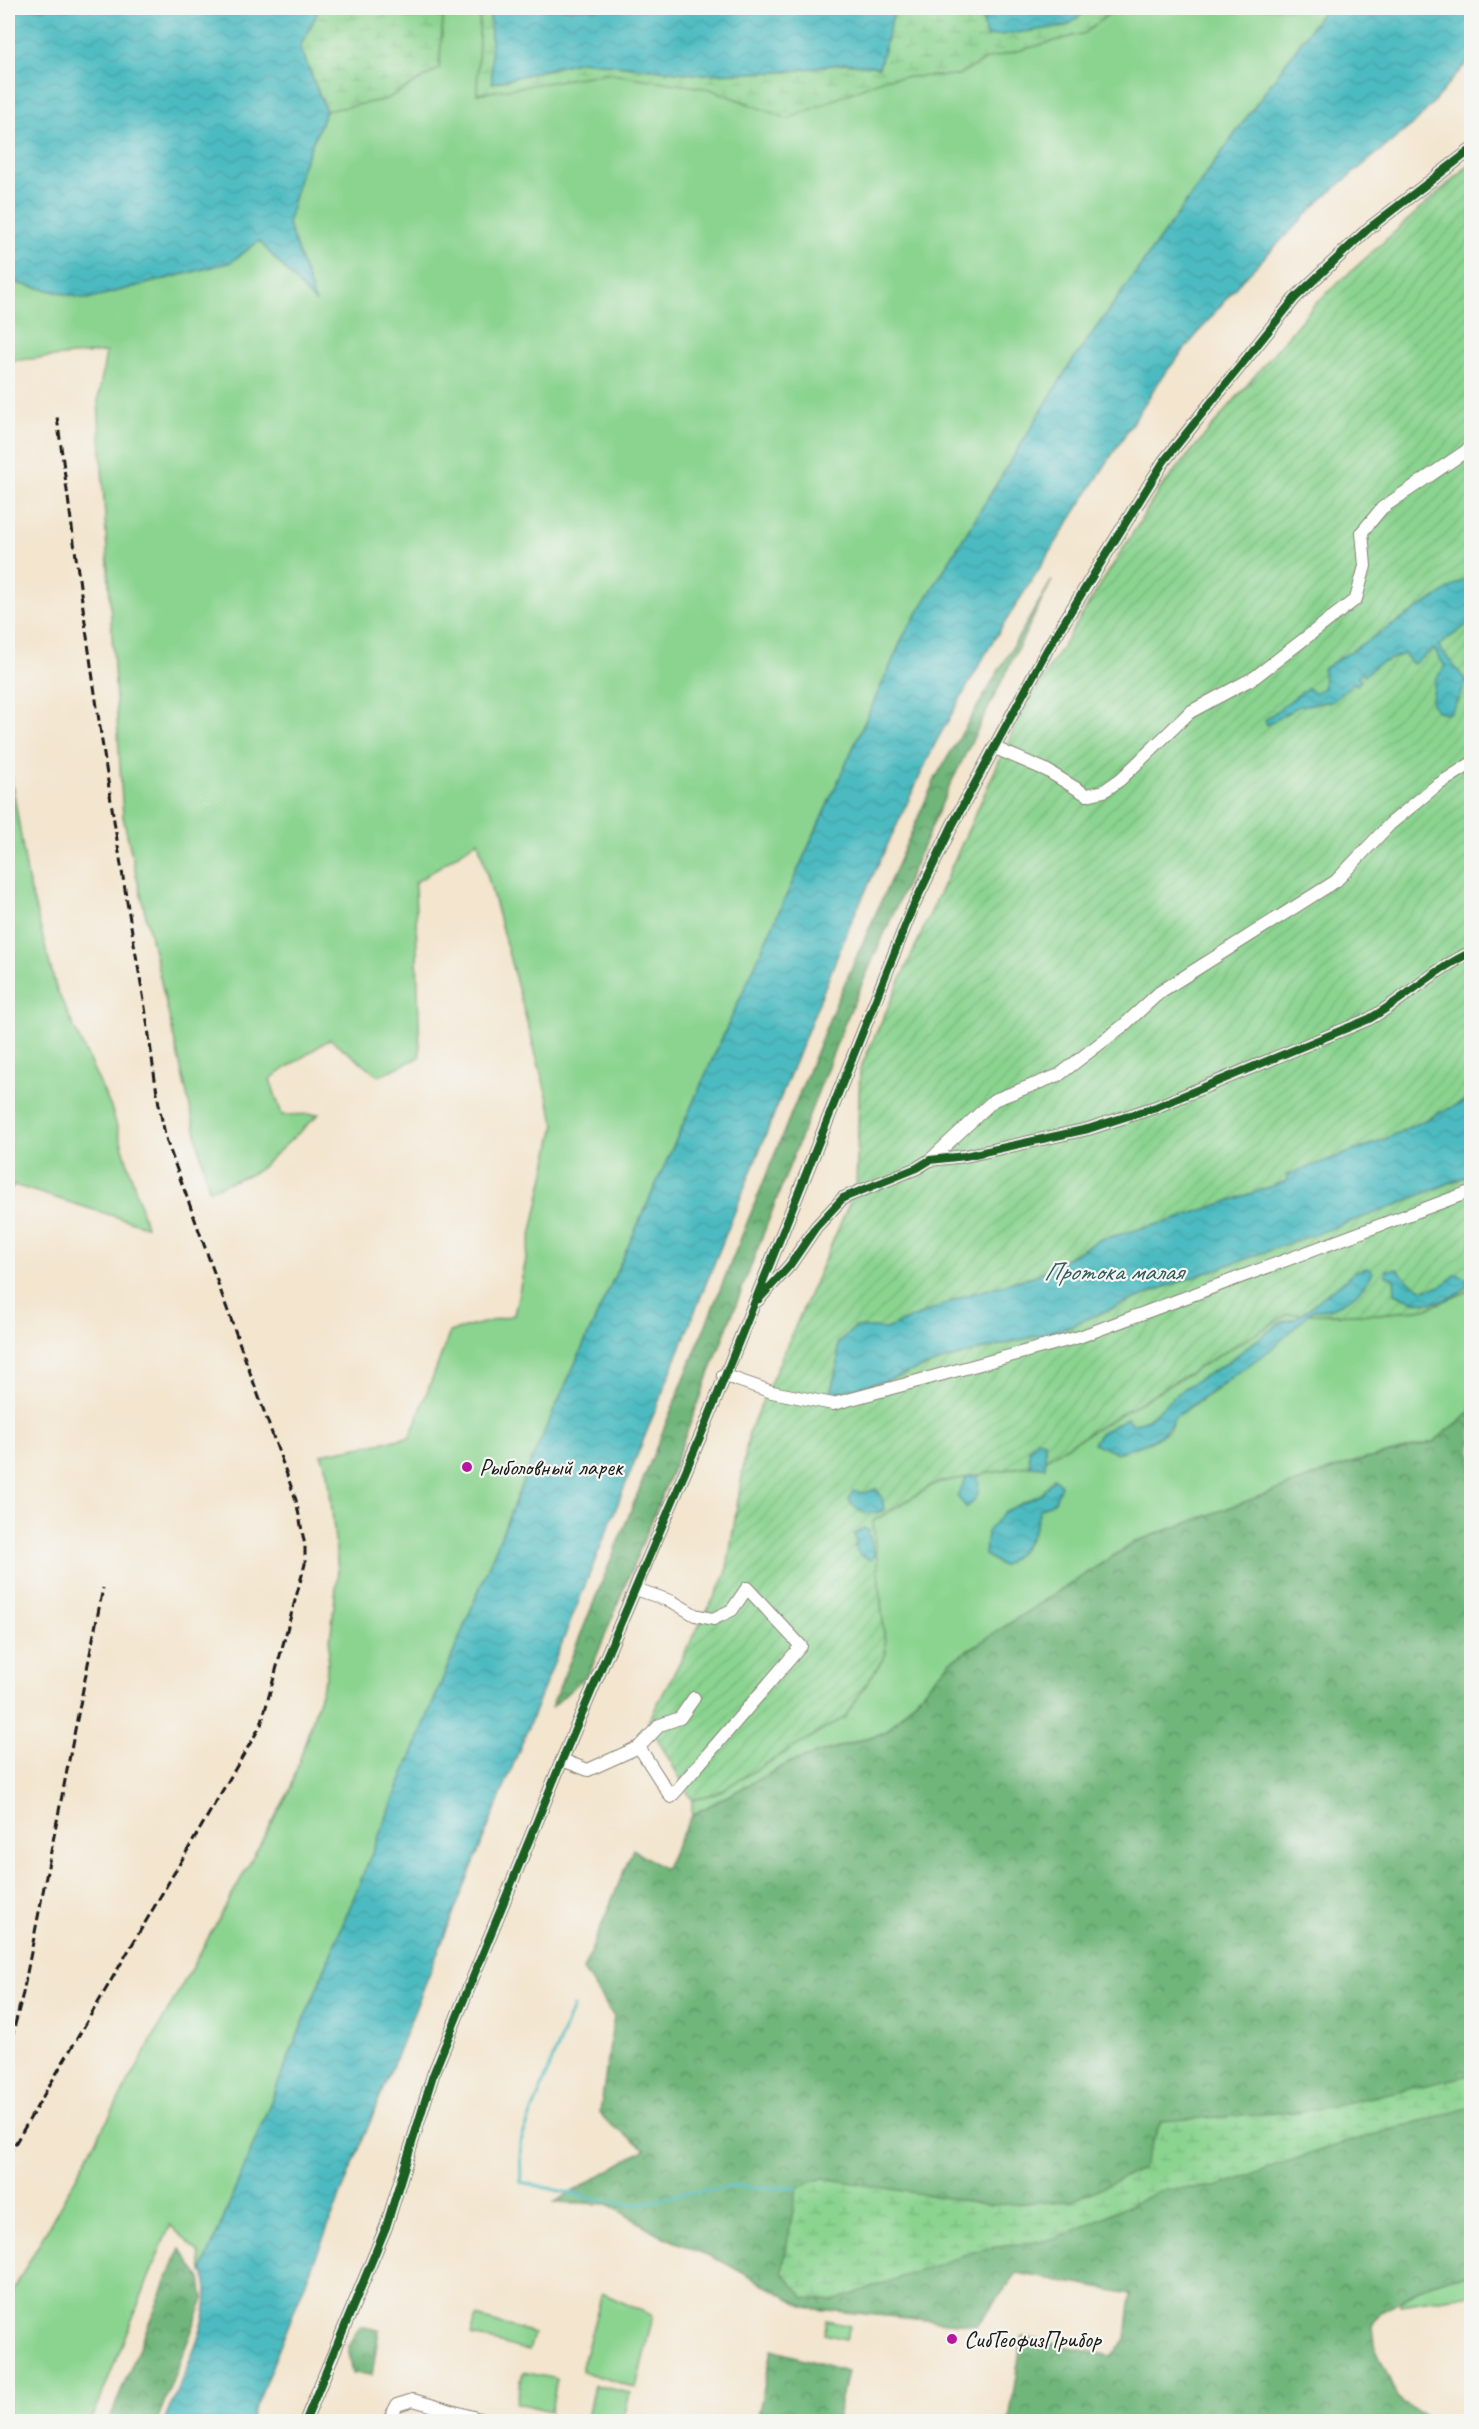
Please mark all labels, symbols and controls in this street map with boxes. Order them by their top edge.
water label: Протока малая [1043,1255,1187,1288]
place label: Рыболовный ларек [479,1452,625,1482]
marker: Рыболовный ларек [460,1460,474,1474]
place label: СибГеофизПрибор [964,2324,1103,2354]
marker: СибГеофизПрибор [945,2332,959,2346]

